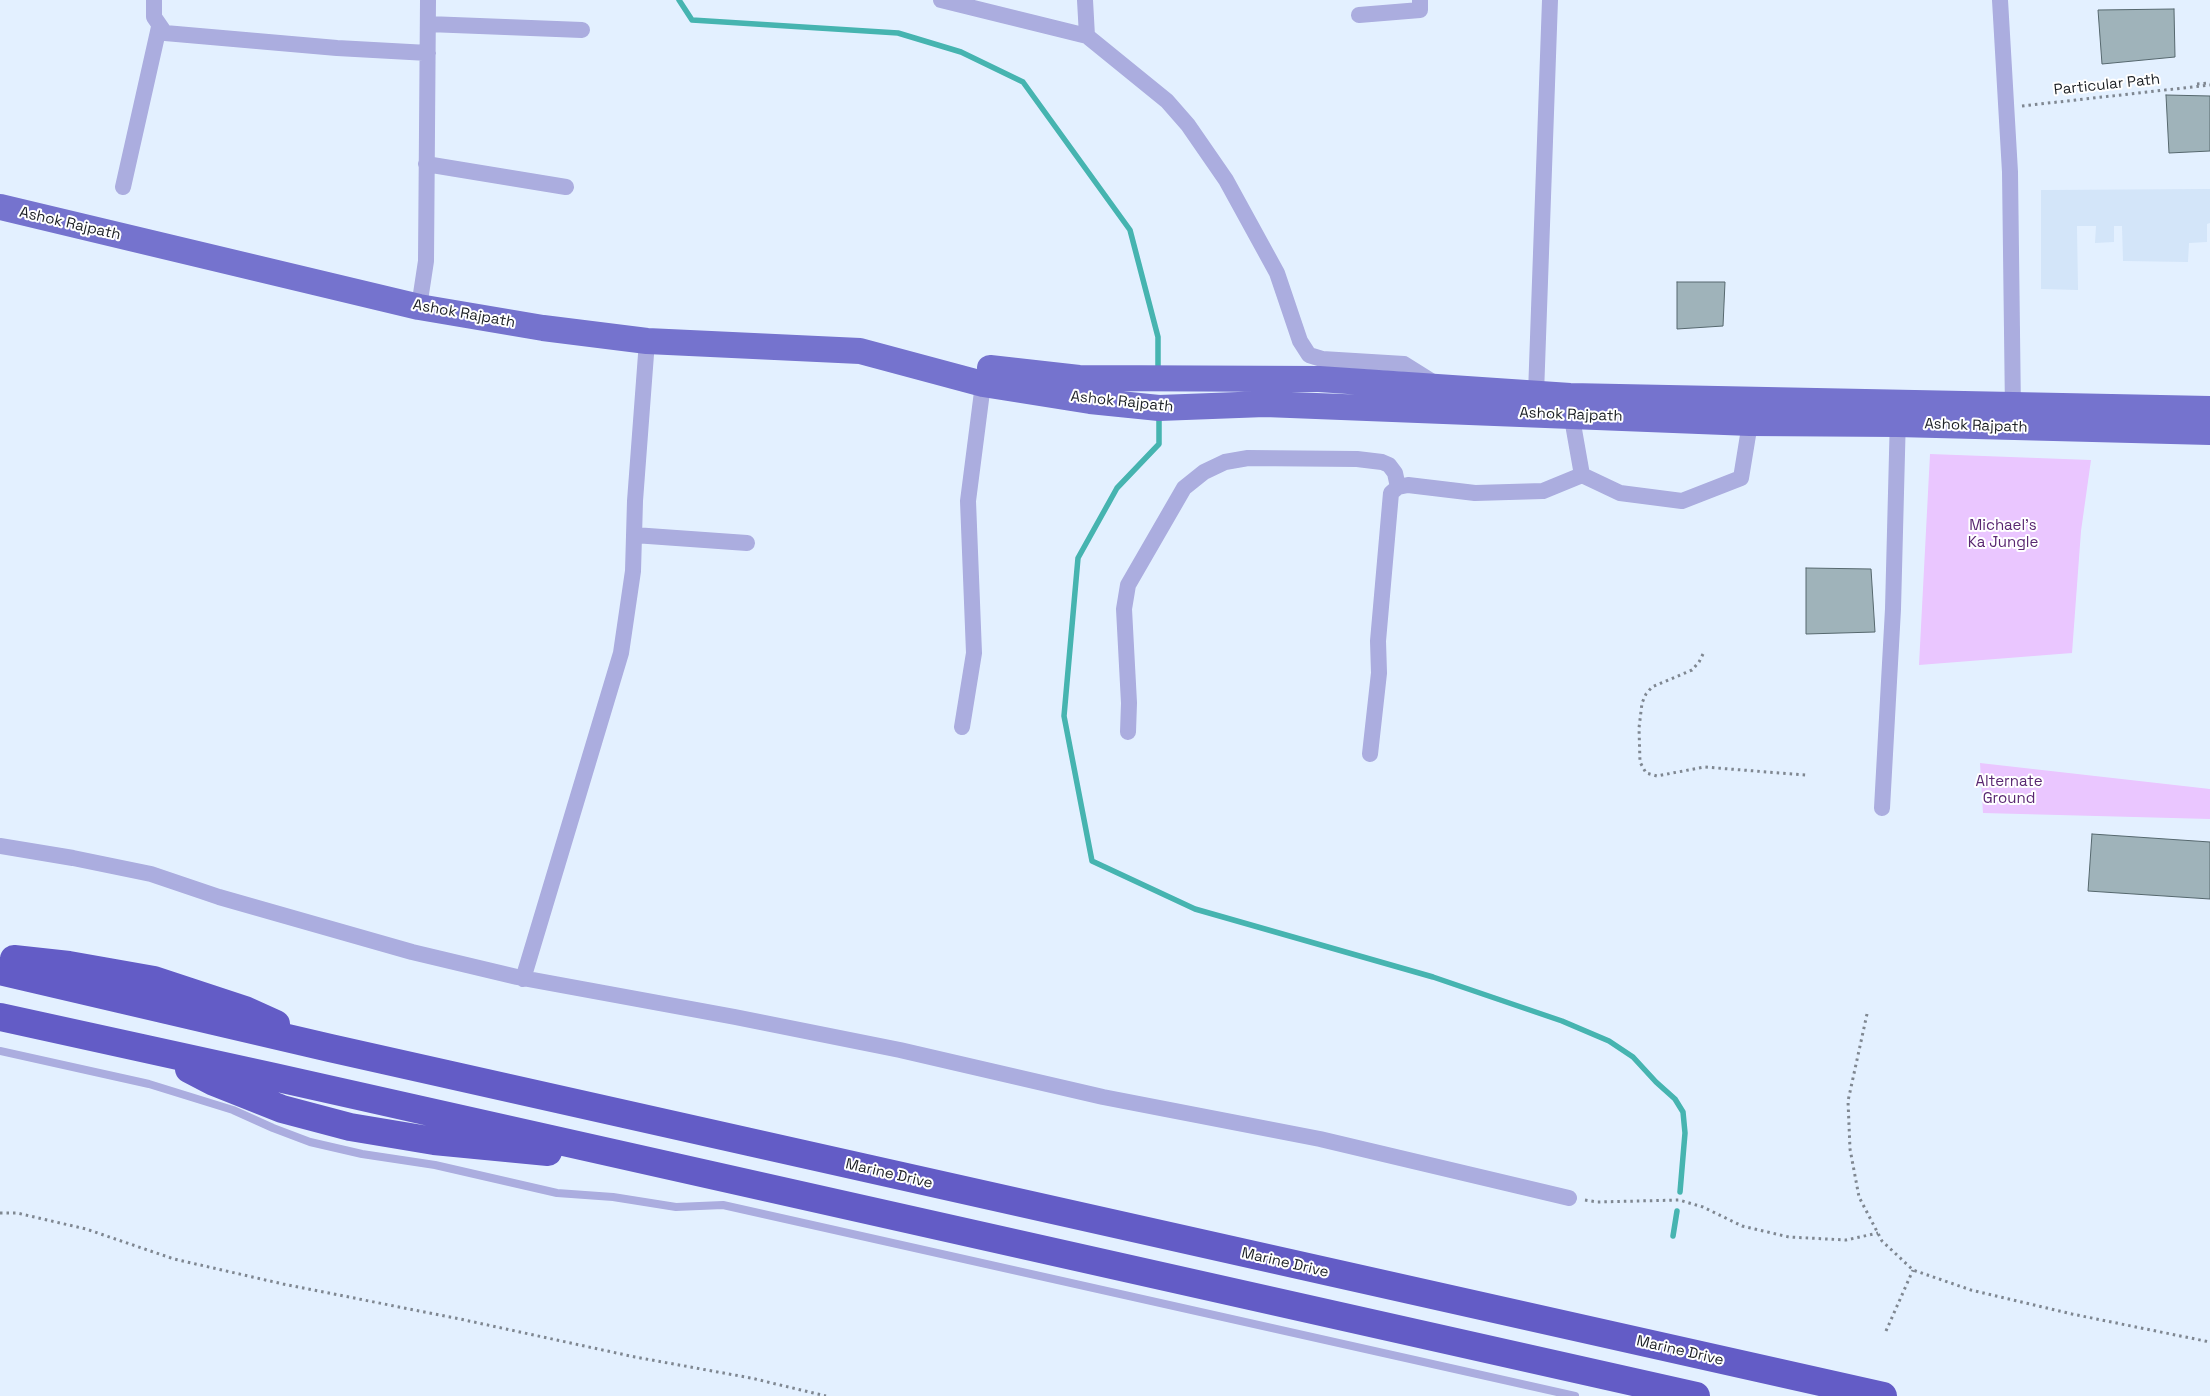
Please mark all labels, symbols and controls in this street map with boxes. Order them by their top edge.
street label: Particular Path [2053,70,2161,100]
street label: Ashok Rajpath [18,204,122,244]
street label: Ashok Rajpath [412,296,516,332]
street label: Ashok Rajpath [1070,388,1174,416]
street label: Ashok Rajpath [1519,404,1623,426]
street label: Ashok Rajpath [1924,415,2028,437]
park label: Michael's Ka Jungle [1968,517,2038,552]
park label: Alternate Ground [1975,773,2043,808]
street label: Marine Drive [844,1155,934,1193]
street label: Marine Drive [1240,1244,1330,1282]
street label: Marine Drive [1635,1332,1725,1370]

